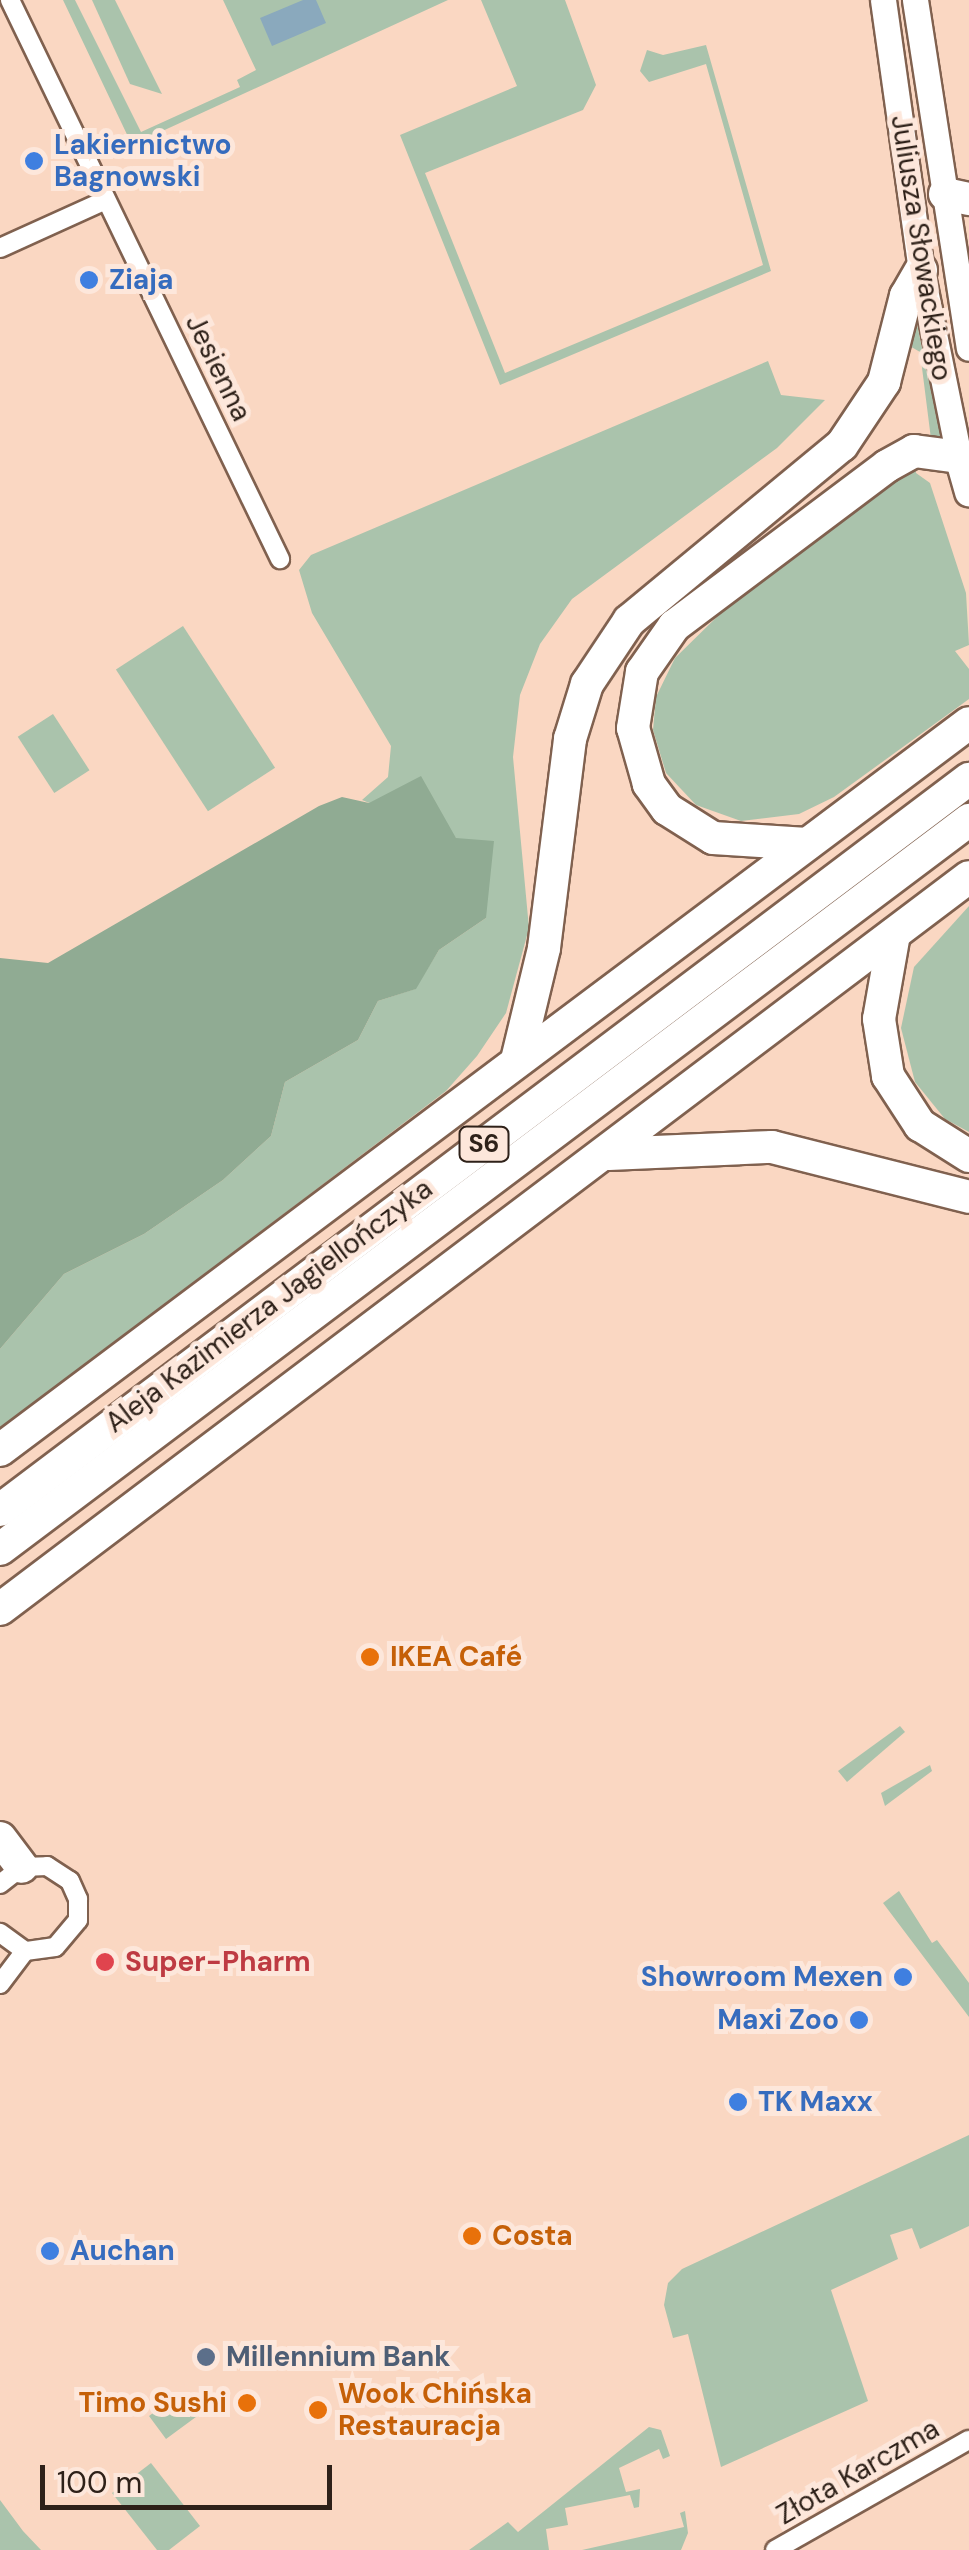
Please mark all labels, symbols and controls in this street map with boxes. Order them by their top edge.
street label: Juliusza Słowackiego [883,113,959,383]
place label: Lakiernictwo Bagnowski [54,128,232,194]
marker: Lakiernictwo Bagnowski [23,150,45,172]
place label: Ziaja [109,263,173,297]
marker: Ziaja [78,269,100,291]
street label: Jesienna [178,309,258,427]
road number: S6 [456,1124,512,1164]
street label: Aleja Kazimierza Jagiellończyka [99,1172,439,1440]
place label: IKEA Café [390,1640,522,1674]
marker: IKEA Café [359,1646,381,1668]
place label: Super-Pharm [125,1945,311,1979]
marker: Super-Pharm [94,1951,116,1973]
place label: Showroom Mexen [641,1960,883,1994]
marker: Showroom Mexen [892,1966,914,1988]
place label: Maxi Zoo [717,2003,839,2037]
marker: Maxi Zoo [848,2009,870,2031]
place label: TK Maxx [758,2085,873,2119]
marker: TK Maxx [727,2091,749,2113]
place label: Costa [492,2219,573,2253]
marker: Costa [461,2225,483,2247]
place label: Auchan [70,2234,175,2268]
marker: Auchan [39,2240,61,2262]
place label: Millennium Bank [226,2340,450,2374]
marker: Millennium Bank [195,2346,217,2368]
place label: Wook Chińska Restauracja [338,2377,532,2443]
place label: Timo Sushi [79,2386,227,2420]
marker: Timo Sushi [236,2392,258,2414]
marker: Wook Chińska Restauracja [307,2399,329,2421]
street label: Złota Karczma [771,2412,945,2532]
scale bar [45,2445,338,2507]
text: 100 m [57,2463,142,2502]

